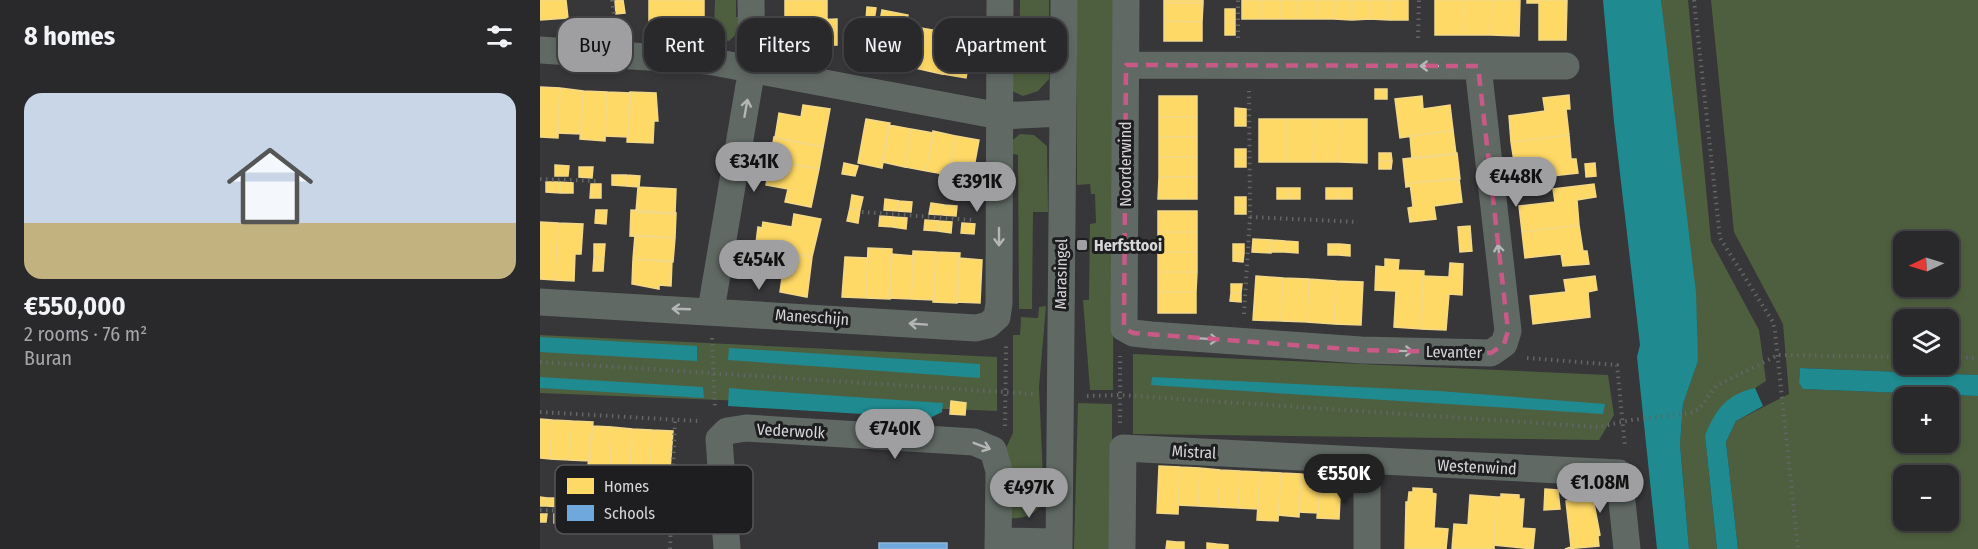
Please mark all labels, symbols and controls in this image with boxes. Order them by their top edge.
chip: Buy [558,18,632,72]
chip: Rent [644,18,725,72]
chip: Filters [737,18,832,72]
chip: New [844,18,922,72]
chip: Apartment [934,18,1067,72]
icon: filters [483,20,516,53]
text: 8 homes [24,21,115,52]
one-way arrow [1419,60,1439,72]
one-way arrow [740,98,751,118]
street label: Noorderwind [1116,121,1135,207]
icon: home [216,132,324,240]
pin: €341K [712,142,796,193]
text: €341K [729,149,779,173]
pin: €448K [1474,157,1558,208]
pin: €391K [935,162,1019,213]
text: €448K [1490,164,1542,188]
text: €391K [952,169,1002,193]
one-way arrow [993,227,1005,247]
north arrow [1893,231,1959,297]
map controls [1893,231,1959,531]
place label: Herfsttooi [1094,236,1162,255]
street label: Marasingel [1051,238,1071,310]
marker: Herfsttooi [1075,238,1089,252]
pin: €454K [717,240,801,291]
one-way arrow [1493,243,1504,263]
text: €454K [733,247,785,271]
text: €550,000 [24,291,126,322]
one-way arrow [672,304,692,315]
street label: Maneschijn [774,305,850,329]
button: layers [1893,309,1959,375]
one-way arrow [908,318,928,329]
text: 2 rooms · 76 m² [24,322,147,346]
one-way arrow [1199,334,1219,345]
street label: Levanter [1426,342,1483,362]
one-way arrow [1394,345,1414,356]
text: Buran [24,346,72,370]
button: + [1893,387,1959,453]
pin: €740K [853,409,937,460]
text: €740K [869,416,921,440]
street label: Vederwolk [756,420,826,442]
one-way arrow [972,441,991,452]
street label: Mistral [1171,441,1217,463]
pin: €550K [1302,454,1386,505]
street label: Westenwind [1437,455,1517,479]
text: €550K [1318,461,1370,485]
pin: €1.08M [1551,463,1649,514]
legend [555,465,753,534]
button: − [1893,465,1959,531]
pin: €497K [987,468,1071,519]
text: €1.08M [1571,470,1629,494]
text: €497K [1004,475,1054,499]
text: Homes [604,477,649,496]
text: Schools [604,504,655,523]

